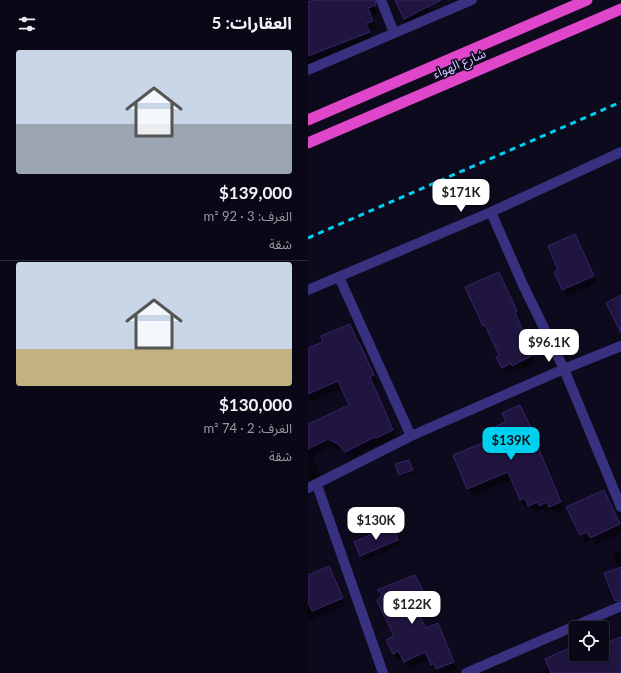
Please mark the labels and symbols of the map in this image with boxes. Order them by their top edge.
street label: شارع الهواء [430,45,489,84]
pin: $171K [433,179,489,213]
pin: $96.1K [516,329,582,363]
pin: $139K [483,427,539,461]
pin: $130K [348,507,404,541]
pin: $122K [384,591,440,625]

